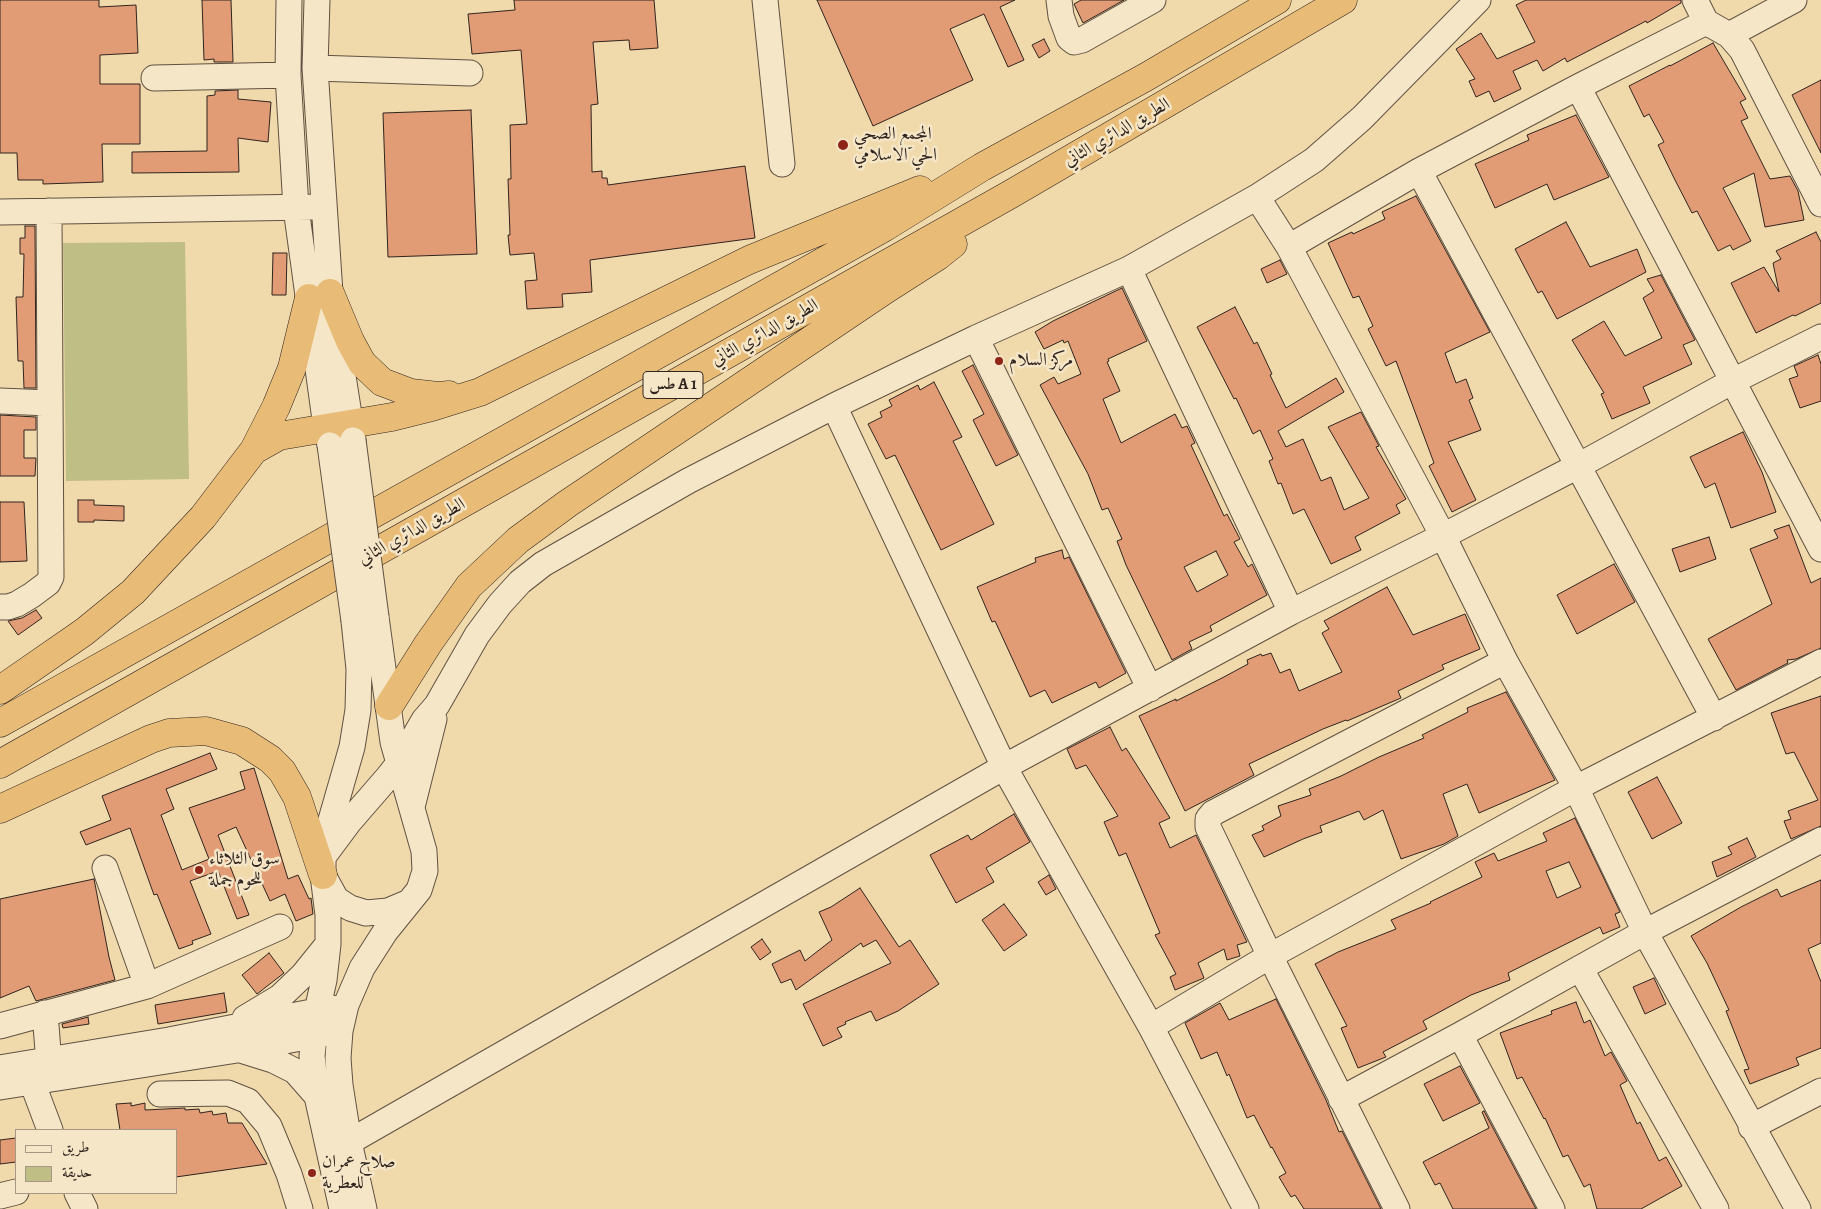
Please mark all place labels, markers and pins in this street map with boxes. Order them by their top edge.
place label: المجمع الصحي الحي الاسلامي [854,124,937,166]
marker: المجمع الصحي الحي الاسلامي [836,138,850,152]
place label: مركز السلام [1009,350,1073,372]
marker: مركز السلام [993,355,1005,367]
place label: سوق الثلاثاء للحوم جملة [209,849,280,892]
marker: سوق الثلاثاء للحوم جملة [193,864,205,876]
place label: صلاح عمران للعطرية [322,1152,396,1194]
marker: صلاح عمران للعطرية [306,1167,318,1179]

